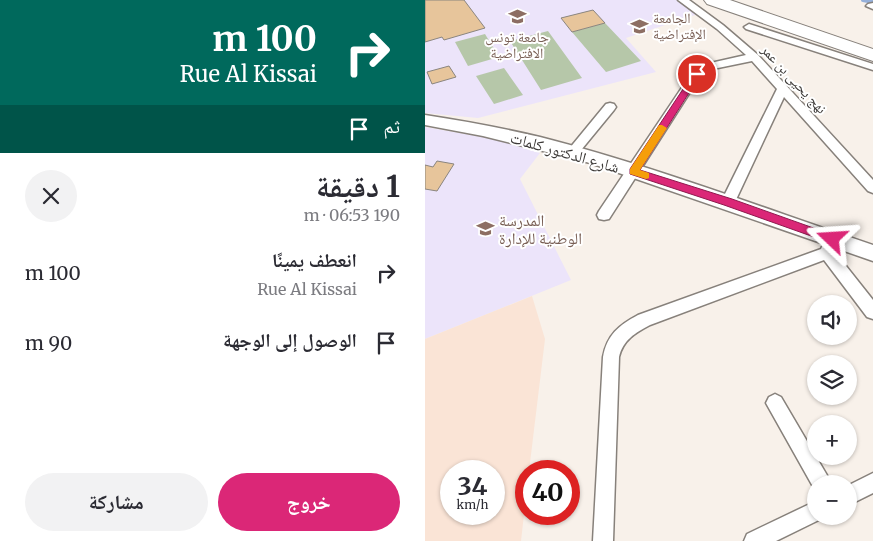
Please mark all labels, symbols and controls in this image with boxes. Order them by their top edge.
school or university icon: جامعة تونس الافتراضية [507,7,527,27]
place label: الجامعة الإفتراضية [653,9,706,43]
school or university icon: الجامعة الإفتراضية [629,16,649,36]
text: 100 m [212,17,317,61]
icon: right [335,20,400,85]
place label: جامعة تونس الافتراضية [485,28,549,62]
street label: نهج يحيى بن عمر [756,40,831,118]
pin [676,53,718,95]
text: Rue Al Kissai [180,60,317,88]
icon: arrive [683,60,711,88]
text: ثم [383,114,400,138]
icon: arrive [345,115,373,143]
street label: شارع الدكتور كلمات [508,127,622,178]
text: 1 دقيقة [316,167,400,205]
button: close [25,170,77,222]
text: 190 m · 06:53 [304,205,400,225]
place label: المدرسة الوطنية للإدارة [499,210,582,248]
position arrow [805,212,857,264]
school or university icon: المدرسة الوطنية للإدارة [475,219,495,239]
text: انعطف يمينًا [272,248,357,272]
icon: right [372,259,400,287]
text: 100 m [25,261,81,285]
text: Rue Al Kissai [257,279,357,299]
map controls [807,295,857,525]
button: sound [807,295,857,345]
text: الوصول إلى الوجهة [223,328,357,352]
icon: arrive [372,329,400,357]
text: 90 m [25,331,72,355]
button: layers [807,355,857,405]
button: + [807,415,857,465]
speed limit sign: 40 [515,460,580,525]
text: 34 [458,470,487,502]
button: مشاركة [25,473,208,531]
button: خروج [218,473,400,531]
button: − [807,475,857,525]
text: km/h [457,497,488,512]

